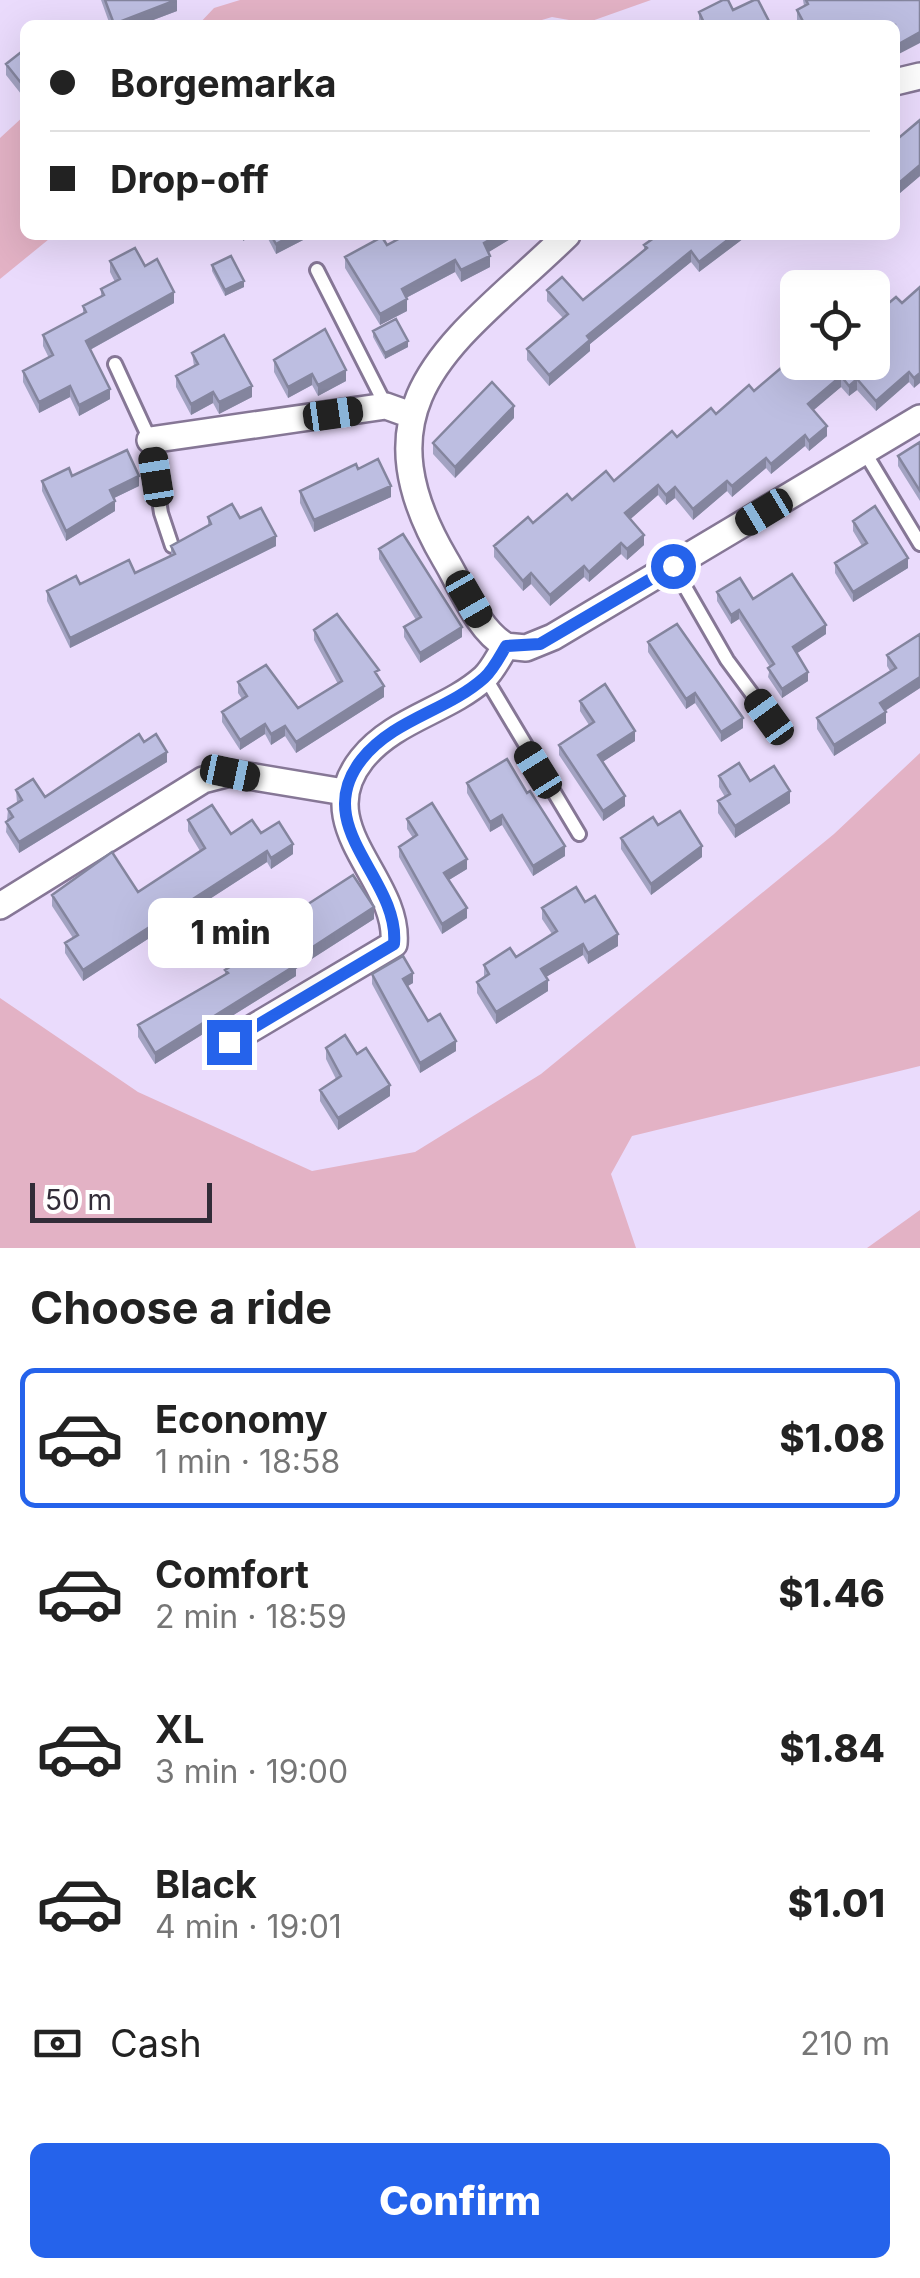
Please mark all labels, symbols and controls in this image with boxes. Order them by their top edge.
text: Borgemarka [110,60,337,106]
text: Drop-off [110,156,269,202]
map controls [780,270,890,380]
button: locate [780,270,890,380]
car [301,395,365,433]
car [136,445,176,509]
car [731,484,797,540]
route start [651,544,696,589]
car [441,566,497,632]
car [739,684,799,750]
car [509,737,567,803]
car [198,752,262,794]
callout: 1 min [146,897,312,967]
text: 1 min [190,913,271,952]
route end [207,1020,252,1065]
scale bar [30,1178,212,1222]
text: 50 m [45,1183,112,1217]
text: Choose a ride [30,1280,332,1335]
icon: car [35,1393,125,1483]
text: Economy [155,1396,328,1442]
text: $1.08 [779,1415,885,1461]
text: 1 min · 18:58 [155,1442,340,1481]
icon: car [35,1548,125,1638]
text: Comfort [155,1551,309,1597]
text: $1.46 [778,1570,885,1616]
text: 2 min · 18:59 [155,1597,347,1636]
icon: car [35,1703,125,1793]
text: XL [155,1706,205,1752]
text: $1.84 [780,1725,885,1771]
text: 3 min · 19:00 [155,1752,348,1791]
icon: car [35,1858,125,1948]
text: Black [155,1861,257,1907]
text: $1.01 [788,1880,885,1926]
text: 4 min · 19:01 [155,1907,342,1946]
icon: cash [30,2016,85,2071]
text: Cash [110,2020,202,2066]
text: 210 m [800,2024,890,2063]
button: Confirm [30,2143,890,2258]

